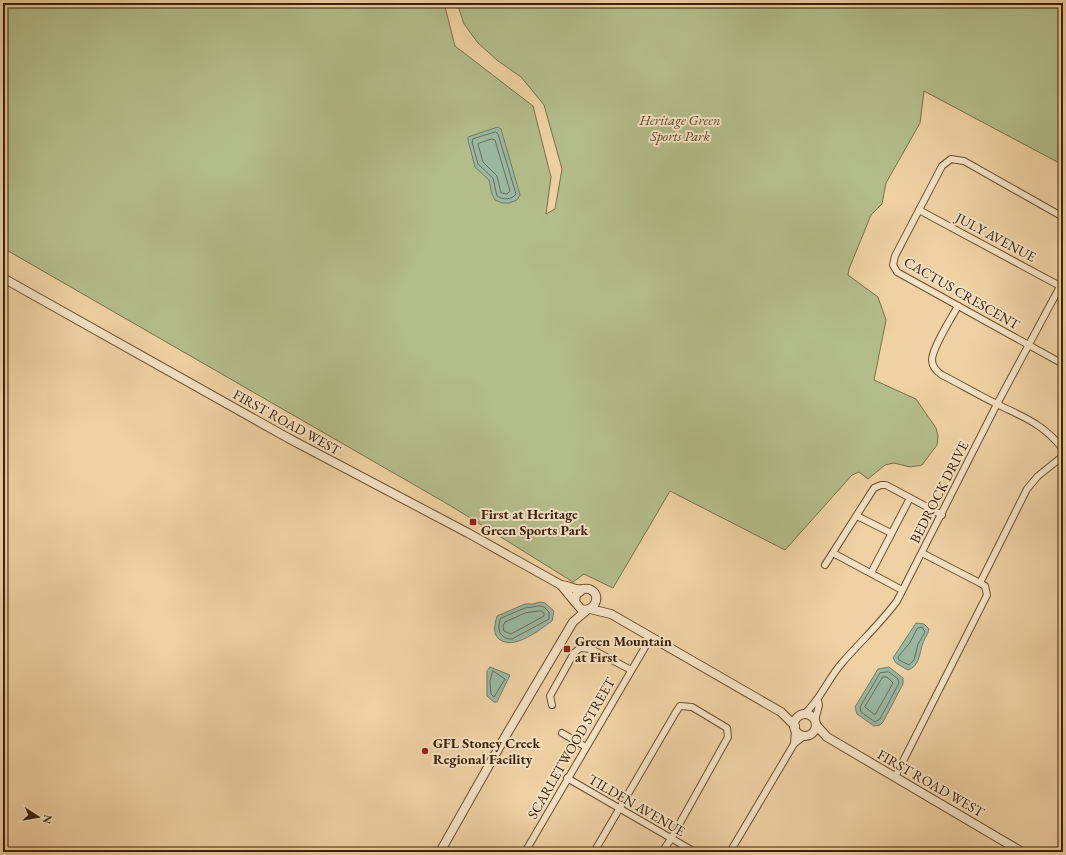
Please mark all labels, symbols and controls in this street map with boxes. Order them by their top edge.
park label: Heritage Green Sports Park [639,111,720,145]
street label: JULY AVENUE [952,208,1039,266]
street label: CACTUS CRESCENT [901,253,1024,334]
street label: FIRST ROAD WEST [230,385,345,459]
street label: BEDROCK DRIVE [906,438,973,546]
place label: First at Heritage Green Sports Park [481,505,589,539]
marker: First at Heritage Green Sports Park [468,517,478,527]
place label: Green Mountain at First [575,632,672,666]
marker: Green Mountain at First [562,644,572,654]
street label: SCARLETWOOD STREET [523,674,619,822]
place label: GFL Stoney Creek Regional Facility [433,734,540,768]
street label: FIRST ROAD WEST [874,745,988,821]
marker: GFL Stoney Creek Regional Facility [420,746,430,756]
street label: TILDEN AVENUE [585,770,689,840]
north arrow [18,797,58,837]
text: N [40,813,56,825]

